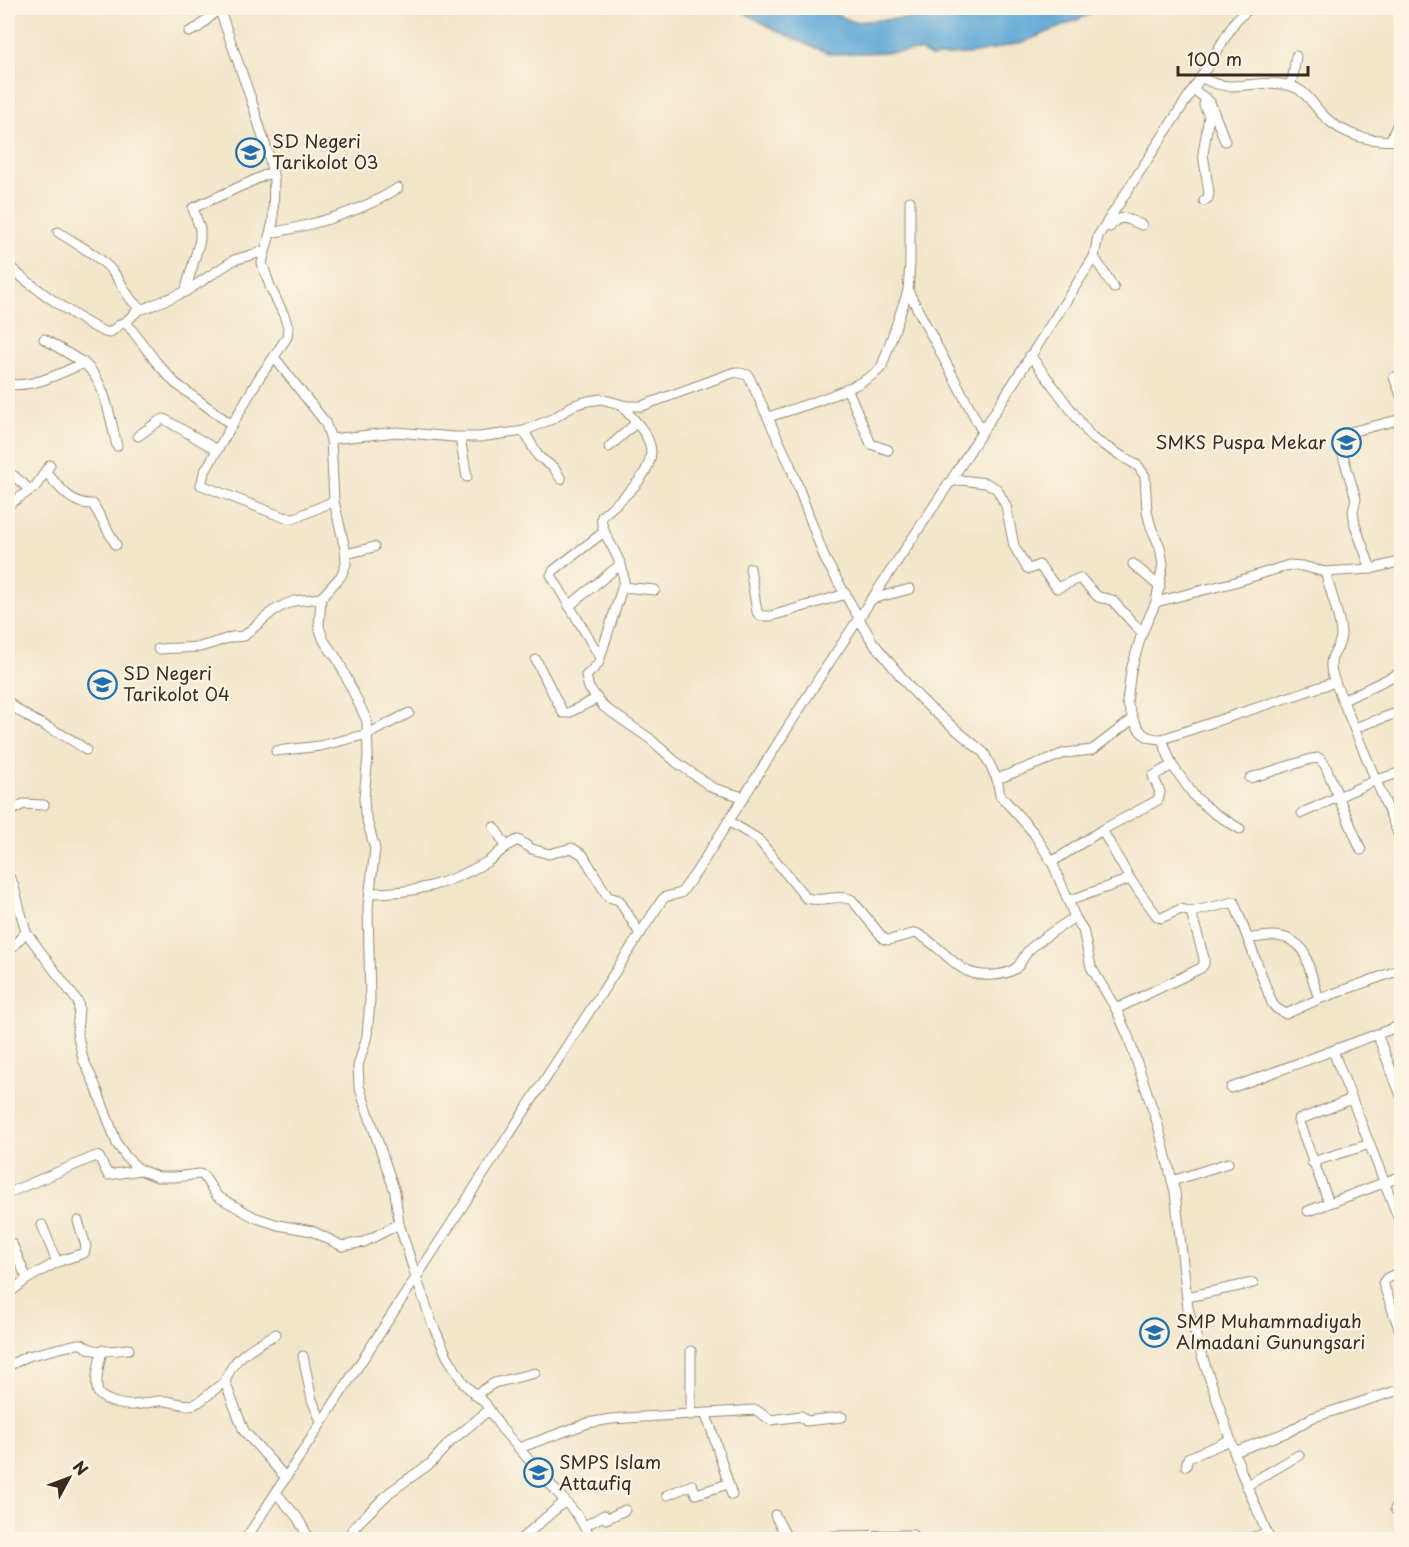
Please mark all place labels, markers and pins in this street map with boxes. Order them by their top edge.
place label: SD Negeri Tarikolot 03 [272,127,378,175]
school or university icon: SD Negeri Tarikolot 03 [235,136,267,168]
school or university icon: SMKS Puspa Mekar [1331,427,1363,459]
place label: SMKS Puspa Mekar [1155,428,1326,455]
place label: SD Negeri Tarikolot 04 [123,659,230,707]
school or university icon: SD Negeri Tarikolot 04 [86,668,118,700]
place label: SMP Muhammadiyah Almadani Gunungsari [1176,1307,1365,1355]
school or university icon: SMP Muhammadiyah Almadani Gunungsari [1139,1316,1171,1348]
place label: SMPS Islam Attaufiq [559,1448,661,1496]
school or university icon: SMPS Islam Attaufiq [522,1457,554,1489]

